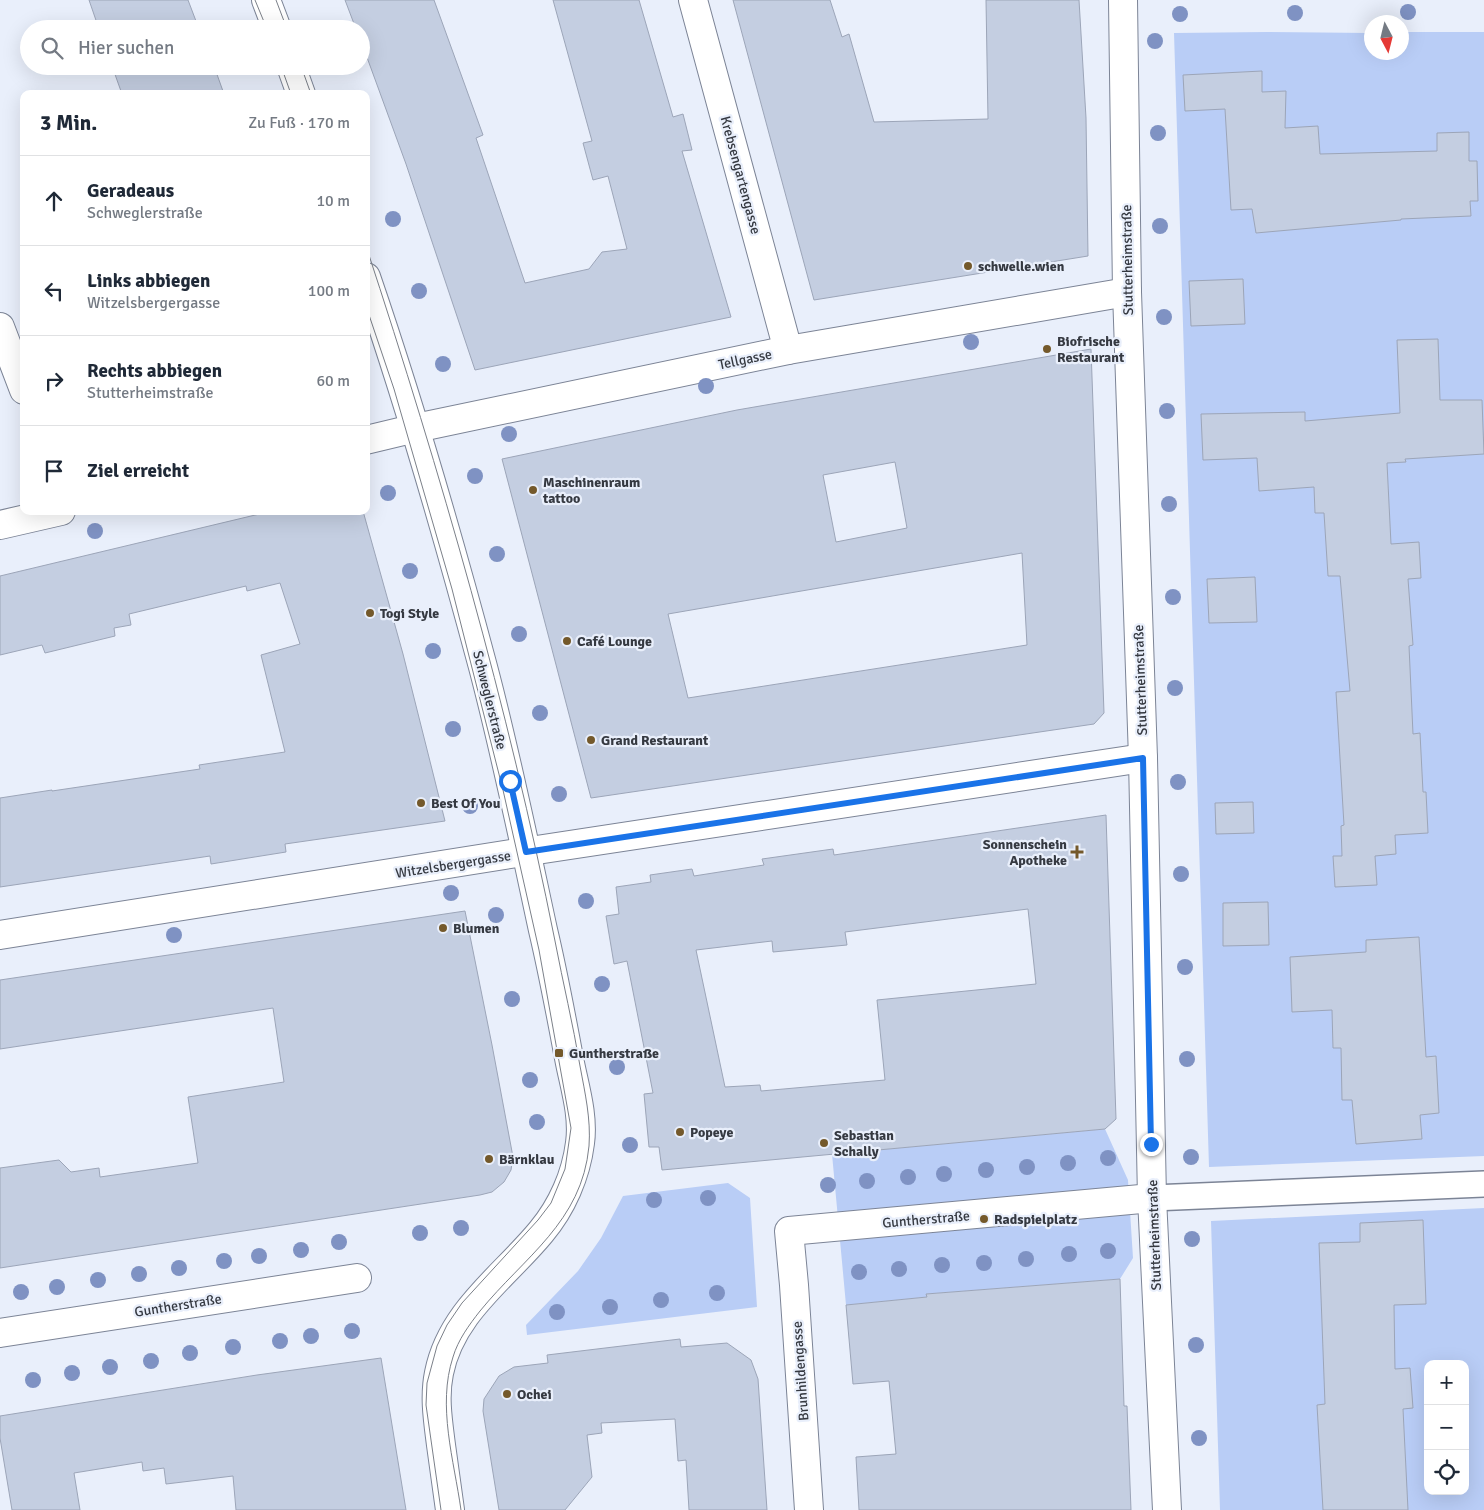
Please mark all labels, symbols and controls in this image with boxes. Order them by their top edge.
north arrow [1364,15,1409,60]
search box [20,20,370,75]
icon: search [38,34,66,62]
text: Hier suchen [78,36,174,60]
text: 3 Min. [40,110,97,136]
text: Zu Fuß · 170 m [248,113,350,133]
street label: Krebsengartengasse [717,114,764,236]
text: Geradeaus [87,179,174,203]
icon: ahead [40,187,68,215]
text: 10 m [316,191,350,211]
text: Schweglerstraße [87,203,203,223]
street label: Stutterheimstraße [1118,204,1137,315]
place label: schwelle.wien [978,258,1065,275]
marker: schwelle.wien [962,260,974,272]
text: Links abbiegen [87,269,210,293]
icon: left [40,277,68,305]
text: 100 m [308,281,350,301]
text: Witzelsbergergasse [87,293,220,313]
place label: Biofrische Restaurant [1057,333,1125,366]
marker: Biofrische Restaurant [1041,343,1053,355]
street label: Tellgasse [717,346,774,373]
text: Rechts abbiegen [87,359,222,383]
icon: right [40,367,68,395]
text: 60 m [316,371,350,391]
text: Stutterheimstraße [87,383,214,403]
icon: arrive [40,457,68,485]
text: Ziel erreicht [87,459,189,483]
place label: Maschinenraum tattoo [542,474,640,507]
marker: Maschinenraum tattoo [527,484,539,496]
place label: Togi Style [380,605,439,622]
marker: Togi Style [364,607,376,619]
street label: Stutterheimstraße [1130,624,1151,736]
place label: Café Lounge [577,633,652,650]
marker: Café Lounge [561,635,573,647]
street label: Schweglerstraße [469,649,510,751]
place label: Grand Restaurant [601,732,709,749]
marker: Grand Restaurant [585,734,597,746]
route start [499,770,522,793]
place label: Best Of You [431,795,501,812]
marker: Best Of You [415,797,427,809]
place label: Sonnenschein Apotheke [983,836,1067,869]
marker: Sonnenschein Apotheke [1071,846,1083,858]
street label: Witzelsbergergasse [394,847,512,882]
place label: Blumen [453,920,500,937]
marker: Blumen [437,922,449,934]
place label: Guntherstraße [569,1045,659,1062]
marker: Guntherstraße [553,1047,565,1059]
place label: Popeye [690,1124,733,1141]
marker: Popeye [674,1126,686,1138]
place label: Sebastian Schally [834,1127,894,1160]
route end [1140,1133,1163,1156]
marker: Sebastian Schally [818,1137,830,1149]
place label: Bärnklau [499,1151,555,1168]
marker: Bärnklau [483,1153,495,1165]
street label: Stutterheimstraße [1144,1179,1165,1291]
street label: Guntherstraße [882,1207,971,1232]
place label: Radspielplatz [994,1211,1077,1228]
marker: Radspielplatz [978,1213,990,1225]
street label: Guntherstraße [133,1290,223,1321]
street label: Brunhildengasse [789,1321,812,1421]
map controls [1424,1360,1469,1495]
button: + [1424,1360,1469,1405]
place label: Ochei [517,1386,552,1403]
marker: Ochei [501,1388,513,1400]
button: − [1424,1405,1469,1450]
button: locate [1424,1450,1469,1495]

